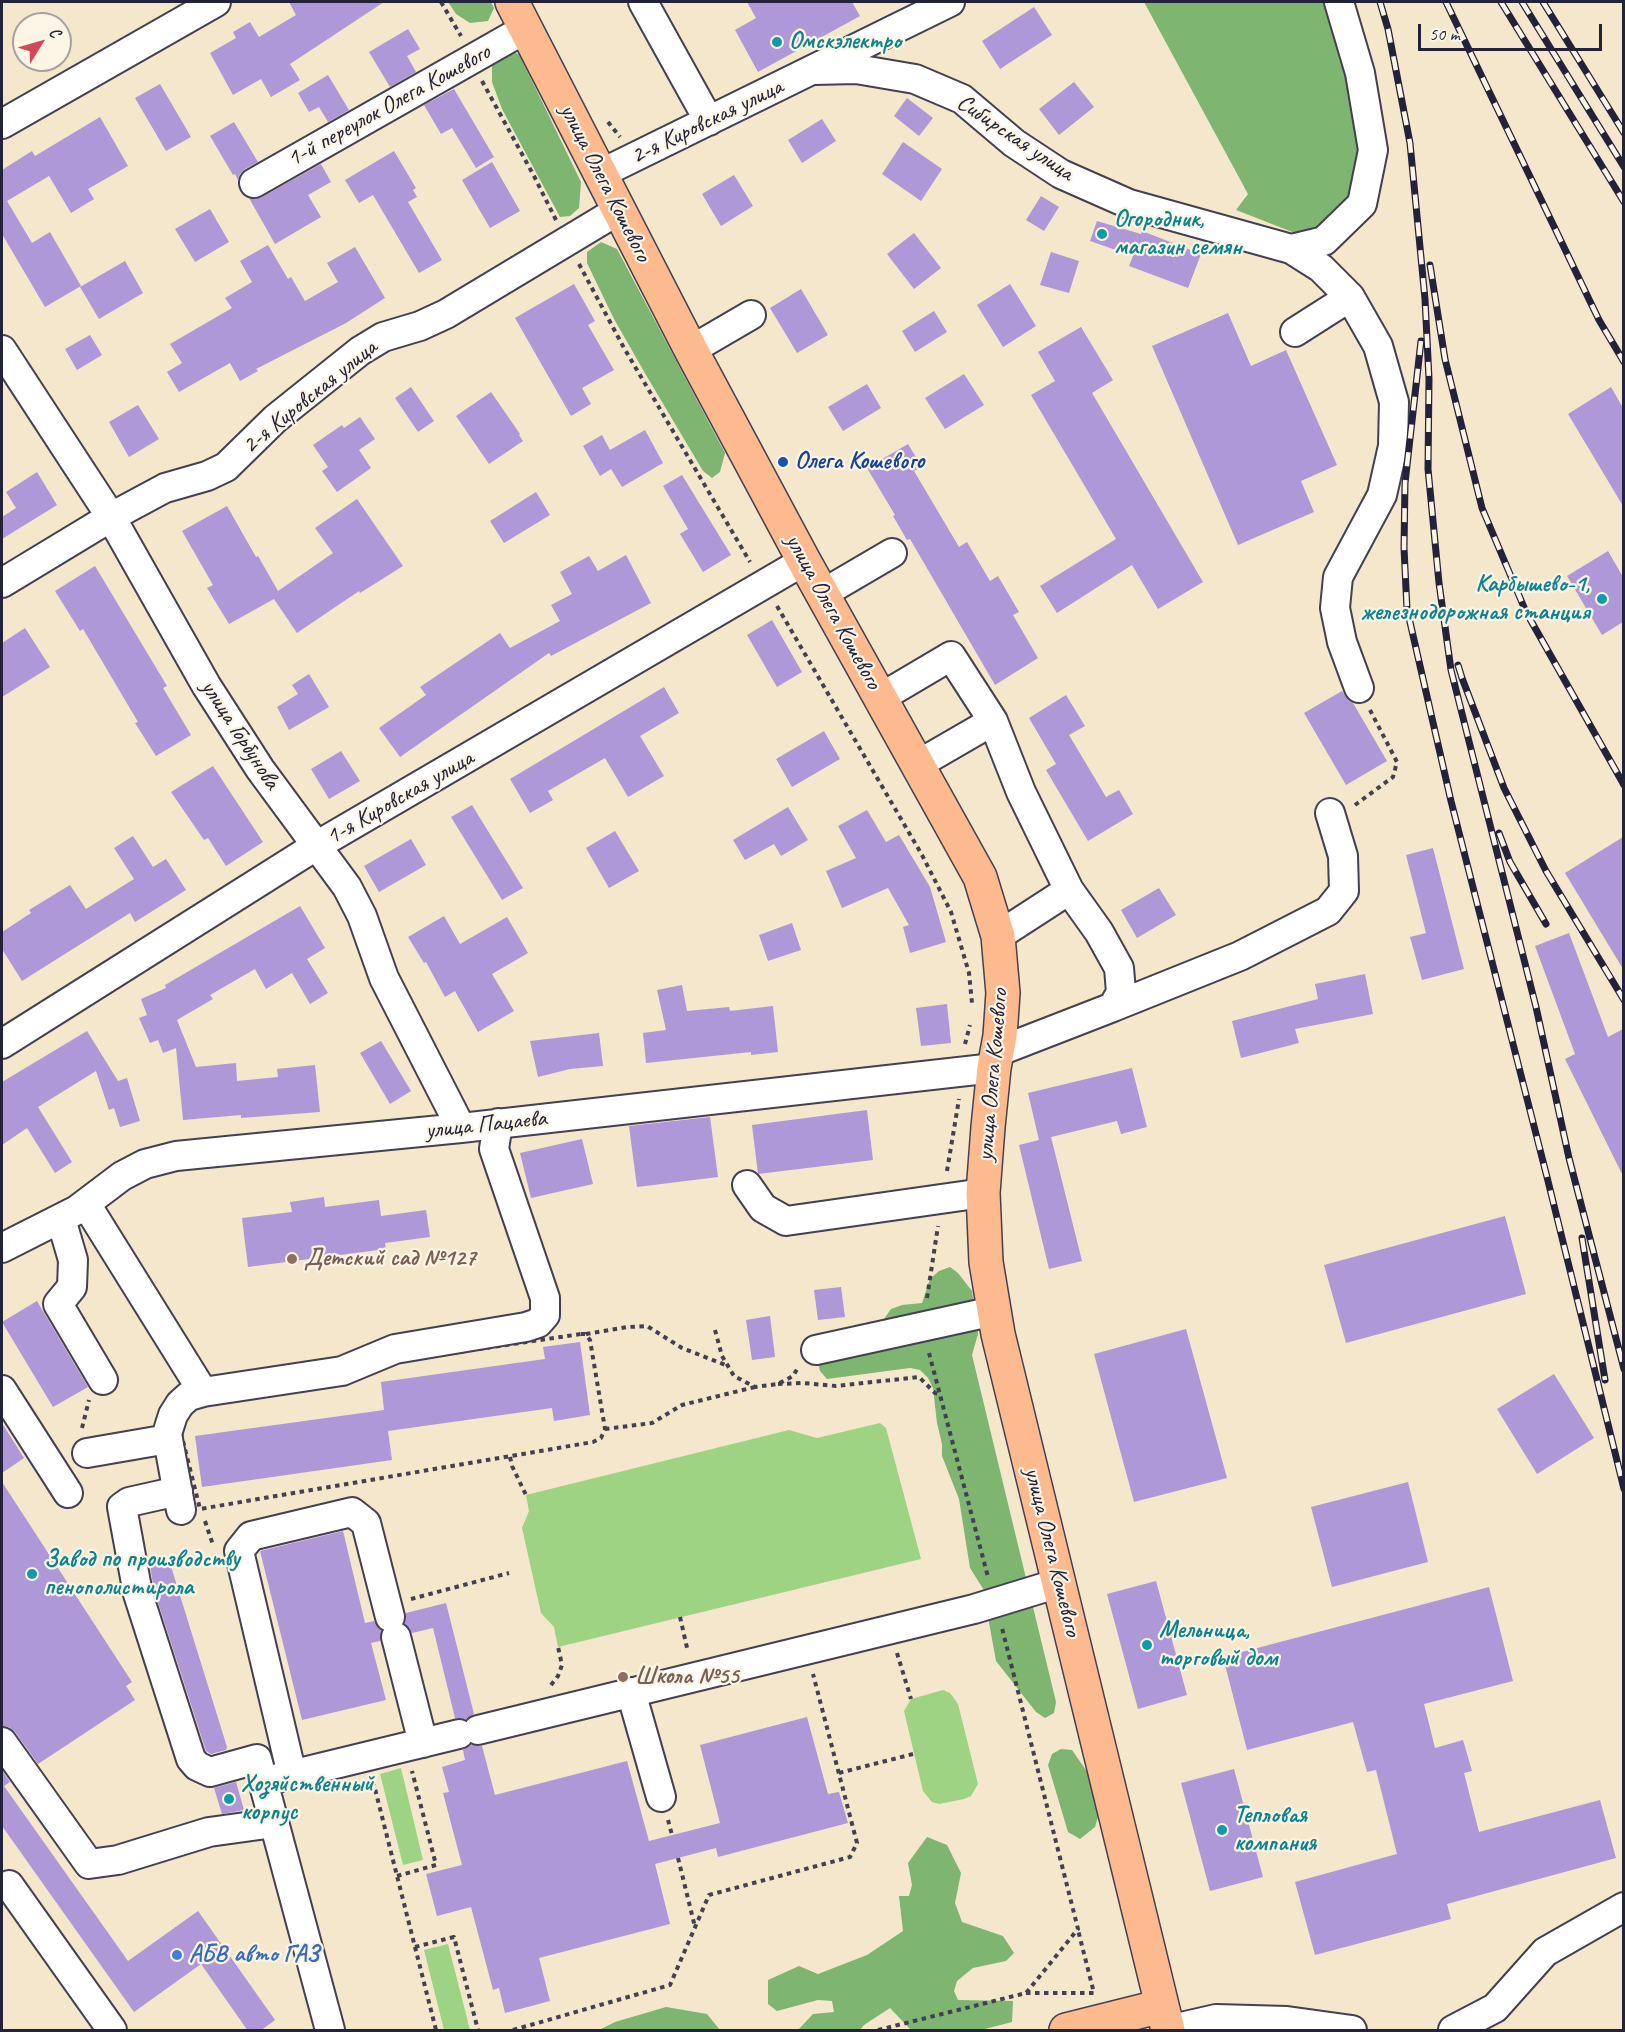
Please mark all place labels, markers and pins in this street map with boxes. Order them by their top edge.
place label: Омскэлектро [789,28,901,56]
marker: Омскэлектро [770,35,784,49]
place label: Огородник, магазин семян [1114,206,1242,262]
marker: Огородник, магазин семян [1095,227,1109,241]
place label: Олега Кошевого [795,448,924,476]
marker: Олега Кошевого [776,455,790,469]
place label: Карбышево-1, железнодорожная станция [1361,571,1590,627]
marker: Карбышево-1, железнодорожная станция [1595,592,1609,606]
place label: Детский сад №127 [304,1245,476,1273]
marker: Детский сад №127 [285,1252,299,1266]
place label: Завод по производству пенополистирола [44,1546,239,1602]
marker: Завод по производству пенополистирола [25,1567,39,1581]
place label: Мельница, торговый дом [1159,1617,1277,1673]
marker: Мельница, торговый дом [1140,1638,1154,1652]
place label: Школа №55 [635,1663,739,1691]
marker: Школа №55 [616,1670,630,1684]
place label: Хозяйственный корпус [241,1771,373,1827]
marker: Хозяйственный корпус [222,1792,236,1806]
place label: Тепловая компания [1234,1802,1316,1858]
marker: Тепловая компания [1215,1823,1229,1837]
place label: АБВ авто ГАЗ [189,1941,319,1969]
marker: АБВ авто ГАЗ [170,1948,184,1962]

